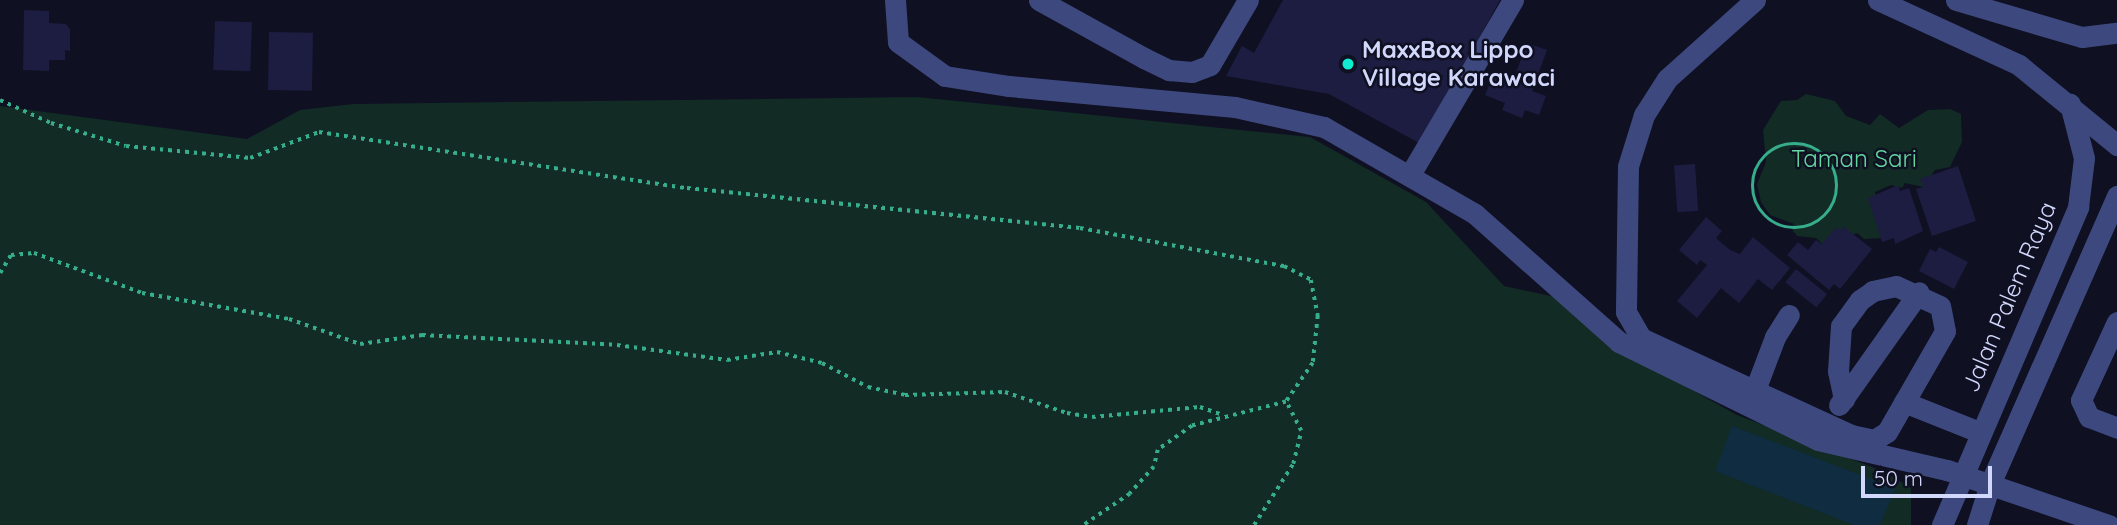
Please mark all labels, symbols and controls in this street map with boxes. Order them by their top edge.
place label: MaxxBox Lippo Village Karawaci [1362,36,1555,92]
marker: MaxxBox Lippo Village Karawaci [1340,56,1356,72]
park label: Taman Sari [1791,145,1917,173]
street label: Jalan Palem Raya [1956,198,2062,396]
scale bar [1865,452,1996,496]
text: 50 m [1874,465,1923,491]

